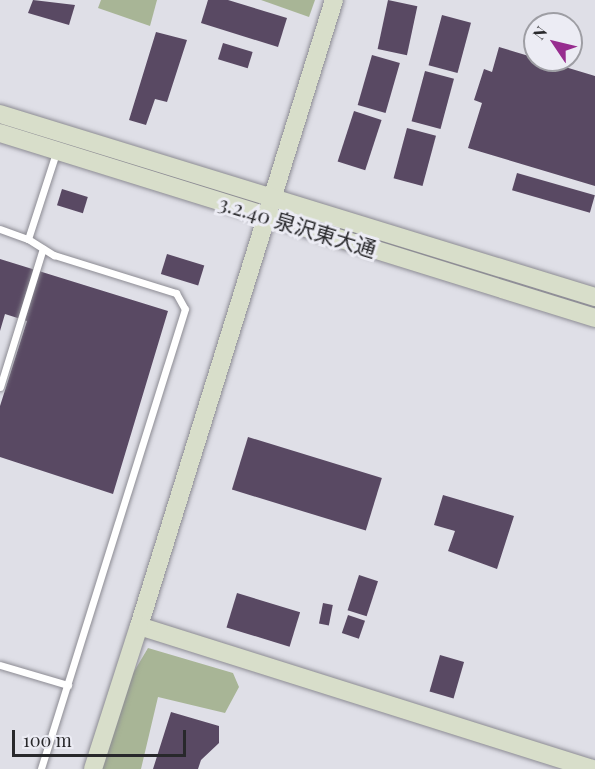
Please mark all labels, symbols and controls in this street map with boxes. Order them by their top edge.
north arrow [523,12,583,72]
text: N [528,22,551,43]
street label: 3.2.40 泉沢東大通 [216,189,380,261]
scale bar [15,718,189,756]
text: 100 m [23,728,72,752]

